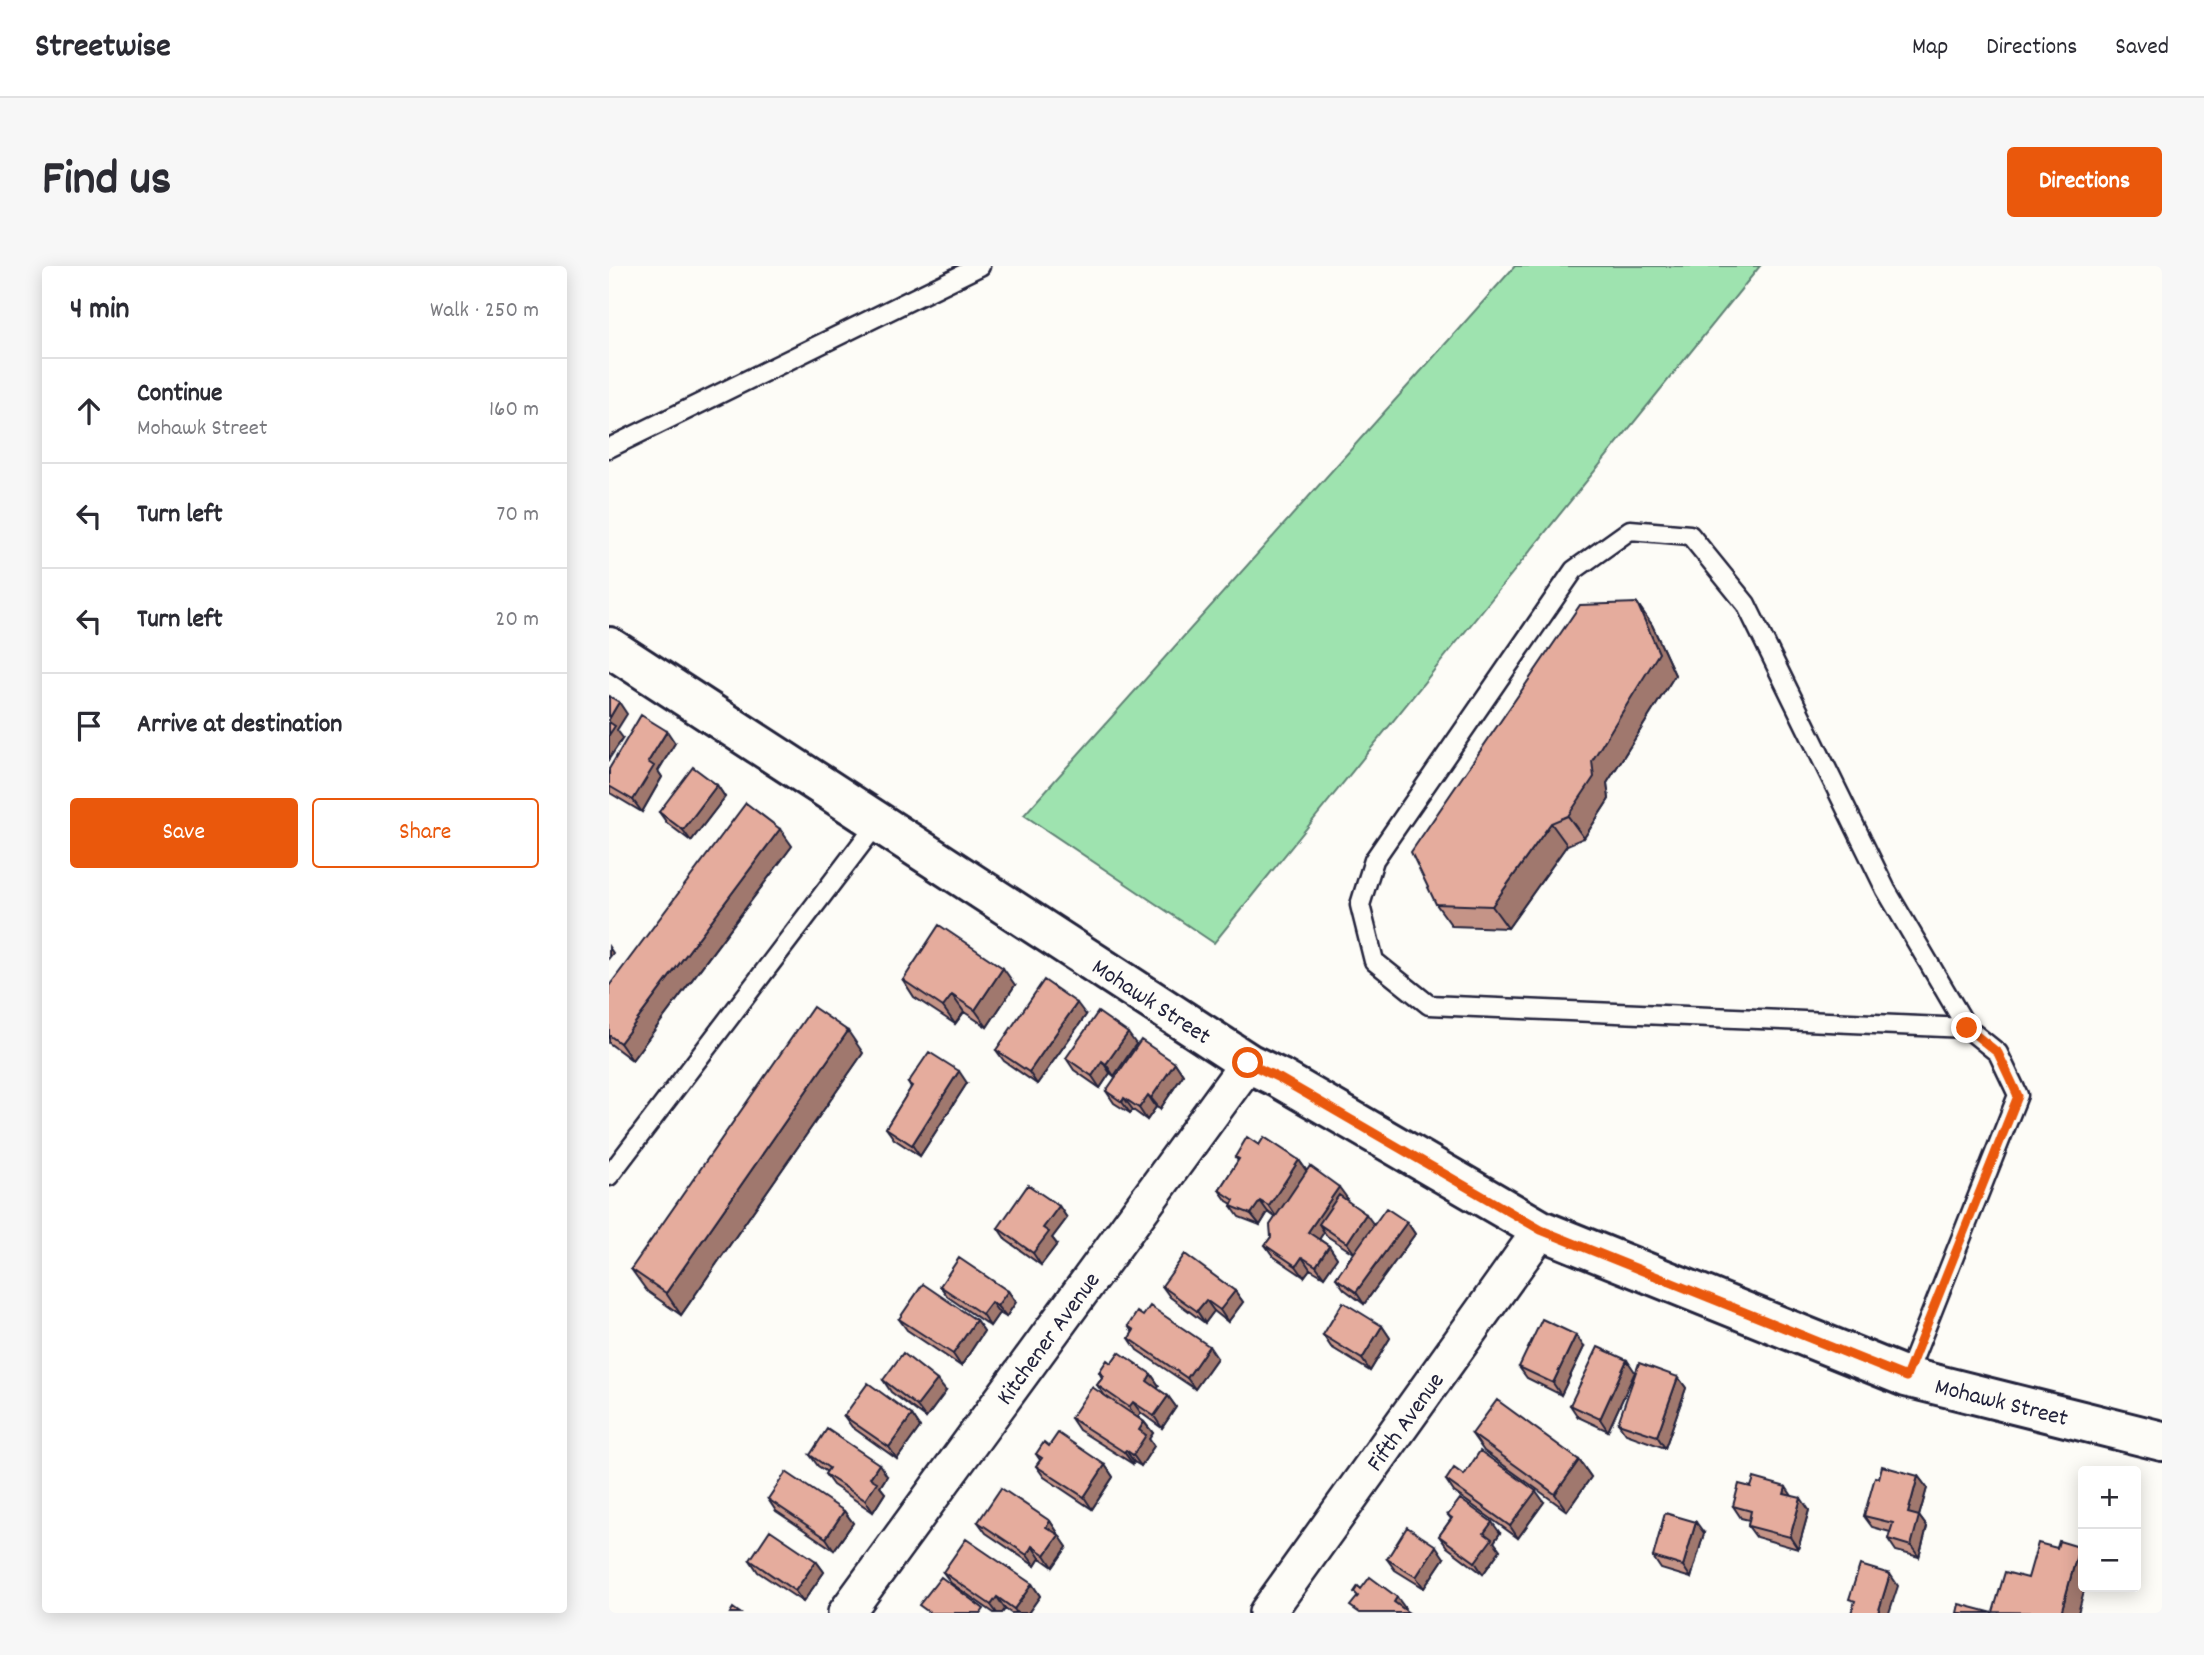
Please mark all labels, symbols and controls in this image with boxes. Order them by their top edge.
text: Streetwise [35,25,171,72]
text: Map [1912,31,1948,65]
text: Directions [1986,31,2077,65]
text: Saved [2115,31,2169,65]
text: Find us [42,147,171,217]
button: Directions [2007,147,2162,217]
text: 4 min [70,290,129,333]
text: Walk · 250 m [430,295,539,328]
text: Continue [137,376,222,413]
icon: ahead [70,392,108,430]
text: 160 m [489,394,539,427]
text: Mohawk Street [137,413,267,446]
icon: left [70,497,108,535]
text: Turn left [137,497,223,534]
text: 70 m [497,499,539,532]
icon: left [70,602,108,640]
text: Turn left [137,602,223,639]
text: 20 m [495,604,539,637]
icon: arrive [70,707,108,745]
text: Arrive at destination [137,707,342,744]
button: Save [70,798,298,868]
button: Share [312,798,539,868]
street label: Mohawk Street [1084,952,1217,1055]
route end [1951,1012,1982,1043]
route start [1232,1047,1263,1078]
street label: Kitchener Avenue [989,1266,1110,1413]
street label: Fifth Avenue [1360,1366,1454,1479]
street label: Mohawk Street [1931,1371,2071,1437]
map controls [2078,1466,2141,1592]
button: + [2078,1466,2141,1529]
button: − [2078,1529,2141,1592]

